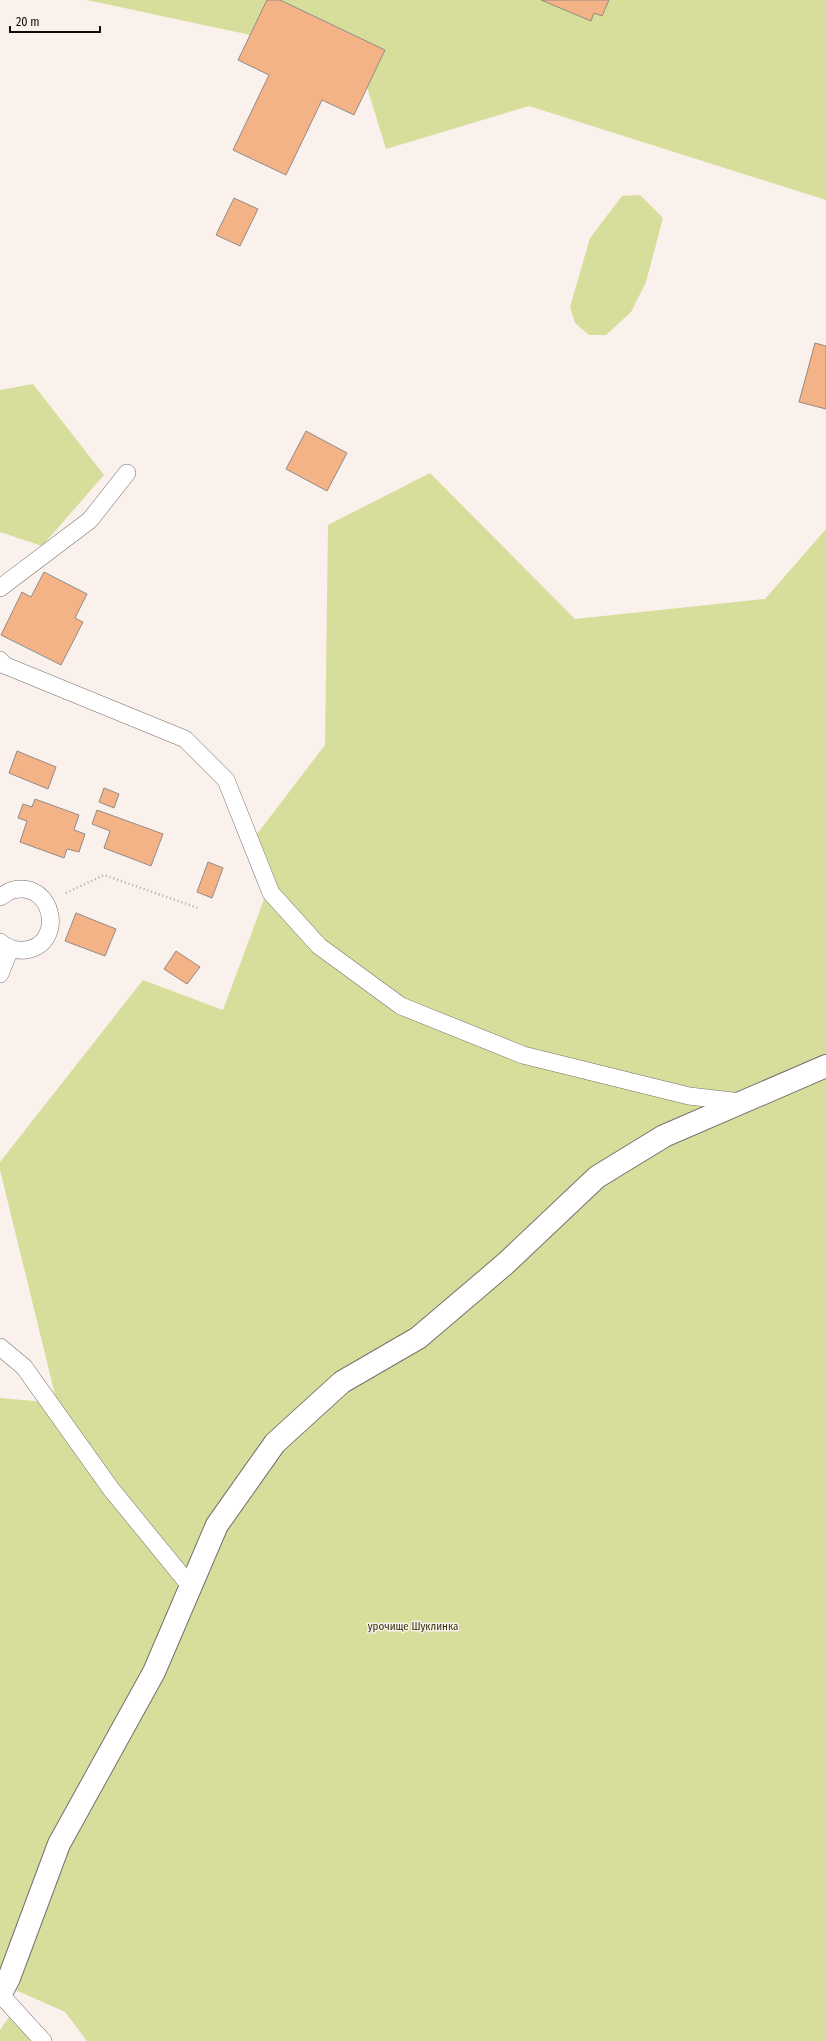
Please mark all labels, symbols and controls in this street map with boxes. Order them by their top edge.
scale bar [10,8,100,34]
text: 20 m [16,15,40,29]
park label: урочище Шуклинка [368,1620,458,1633]

